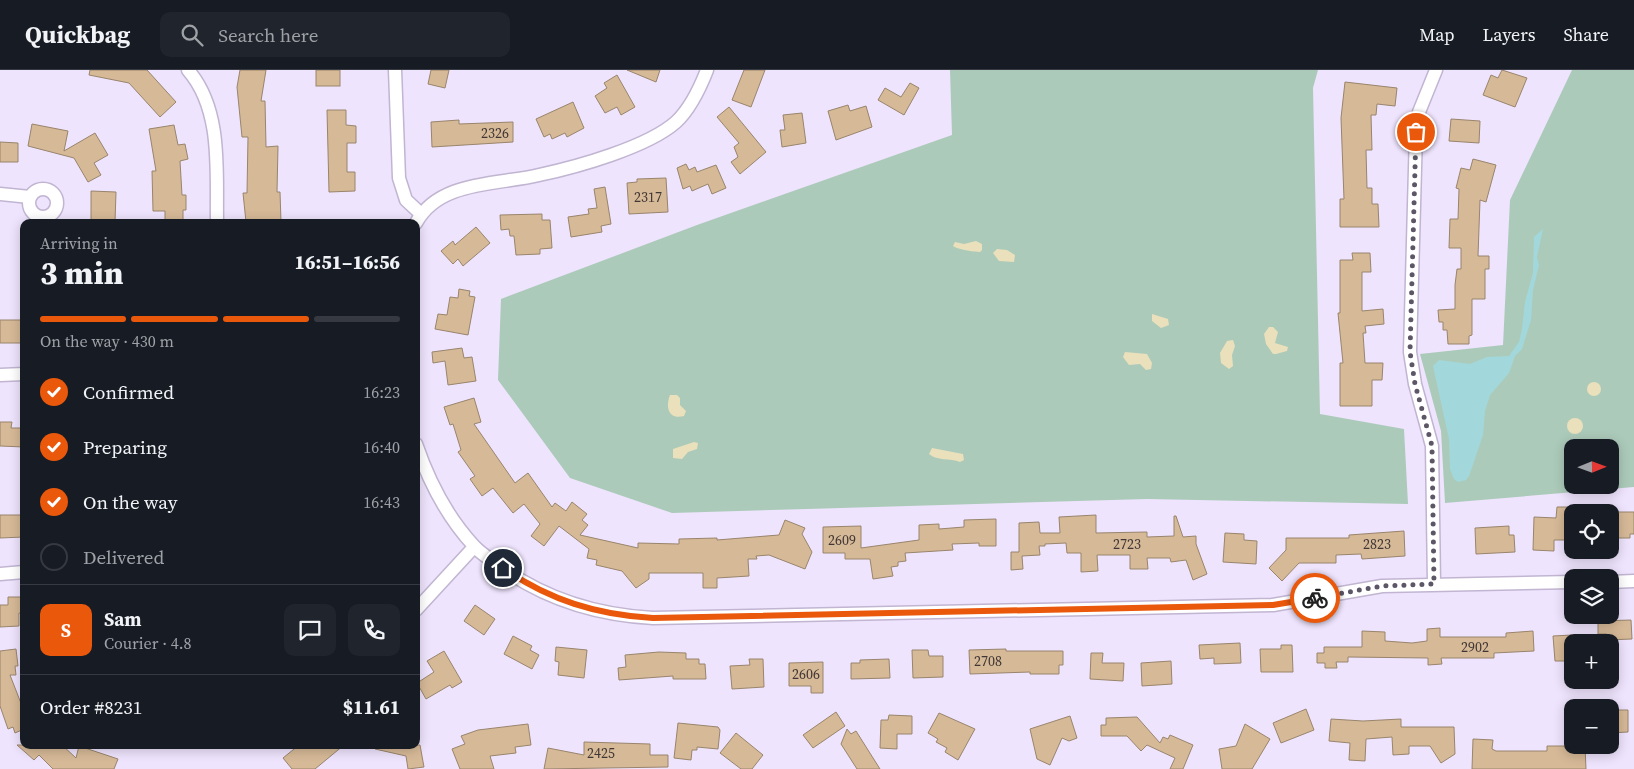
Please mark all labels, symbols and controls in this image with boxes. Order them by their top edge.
search box [160,12,510,57]
text: Quickbag [25,18,130,51]
icon: search [178,21,206,49]
text: Search here [218,22,318,48]
text: Map [1419,22,1454,47]
text: Layers [1482,22,1535,47]
text: Share [1563,22,1609,47]
pin [1395,111,1437,153]
icon: bag [1402,118,1430,146]
house number: 2326 [481,123,509,143]
house number: 2317 [634,187,662,207]
text: Arriving in [40,232,118,254]
text: 16:51–16:56 [295,249,400,275]
text: 3 min [40,251,123,295]
text: On the way · 430 m [40,330,174,352]
icon: check [40,378,68,406]
text: Confirmed [83,379,174,405]
text: 16:23 [363,381,400,403]
icon: check [40,433,68,461]
text: Preparing [83,434,167,460]
text: 16:40 [363,436,400,458]
north arrow [1564,439,1619,494]
map controls [1564,439,1619,754]
icon: check [40,488,68,516]
text: On the way [83,489,178,515]
text: 16:43 [363,491,400,513]
button: locate [1564,504,1619,559]
house number: 2609 [828,530,856,550]
house number: 2723 [1113,534,1141,554]
house number: 2823 [1363,534,1391,554]
text: Delivered [83,544,164,570]
pin [482,547,524,589]
icon: home [489,554,517,582]
button: layers [1564,569,1619,624]
courier [1290,573,1340,623]
icon: bike [1301,584,1329,612]
button: chat [284,604,336,656]
button: phone [348,604,400,656]
text: Sam [104,606,142,632]
text: S [61,617,71,643]
text: Courier · 4.8 [104,632,192,654]
button: + [1564,634,1619,689]
house number: 2902 [1461,637,1489,657]
house number: 2708 [974,651,1002,671]
house number: 2606 [792,664,820,684]
text: Order #8231 [40,694,142,720]
text: $11.61 [343,694,400,720]
button: − [1564,699,1619,754]
house number: 2425 [587,743,615,763]

